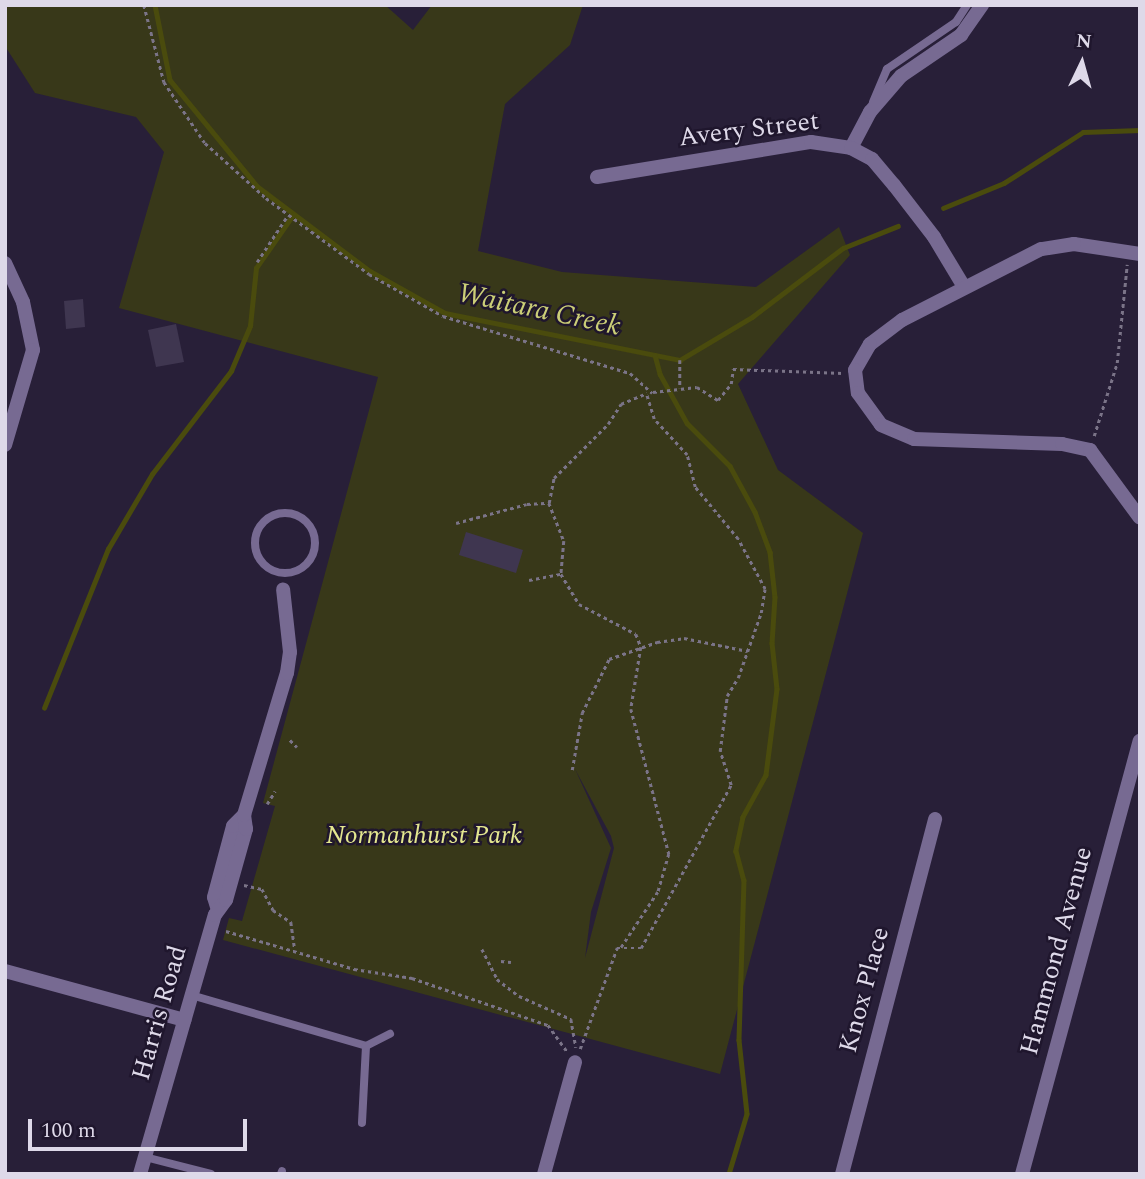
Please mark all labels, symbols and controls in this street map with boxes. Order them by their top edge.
text: N [1075,26,1093,57]
north arrow [1047,28,1117,98]
street label: Avery Street [677,106,821,154]
water label: Waitara Creek [454,276,624,344]
park label: Normanhurst Park [326,820,522,852]
street label: Hammond Avenue [1014,843,1100,1059]
street label: Knox Place [833,924,897,1056]
street label: Harris Road [126,942,194,1084]
scale bar [32,1106,250,1150]
text: 100 m [41,1115,96,1147]

